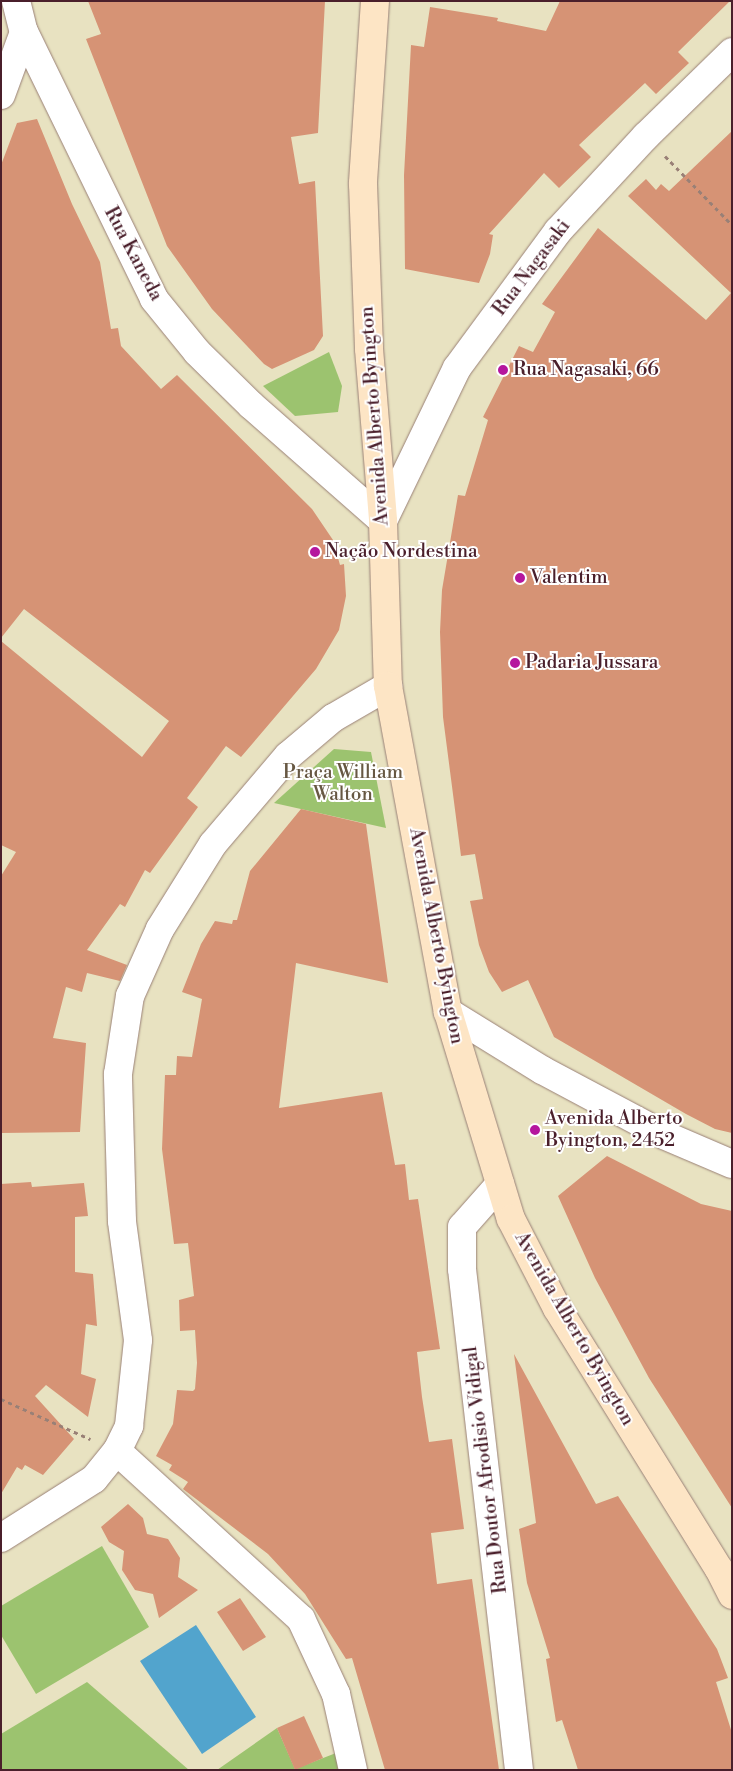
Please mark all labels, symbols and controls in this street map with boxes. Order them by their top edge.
street label: Rua Kaneda [99,203,167,305]
street label: Rua Nagasaki [488,215,576,321]
street label: Avenida Alberto Byington [356,306,394,526]
place label: Rua Nagasaki, 66 [513,359,659,381]
marker: Rua Nagasaki, 66 [497,364,509,376]
place label: Nação Nordestina [325,541,478,563]
marker: Nação Nordestina [309,546,321,558]
place label: Valentim [530,567,608,589]
marker: Valentim [514,572,526,584]
place label: Padaria Jussara [525,652,658,674]
marker: Padaria Jussara [509,657,521,669]
park label: Praça William Walton [283,762,403,806]
street label: Avenida Alberto Byington [404,826,468,1046]
place label: Avenida Alberto Byington, 2452 [545,1108,683,1152]
marker: Avenida Alberto Byington, 2452 [529,1124,541,1136]
street label: Avenida Alberto Byington [509,1228,639,1430]
street label: Rua Doutor Afrodisio Vidigal [460,1345,512,1595]

